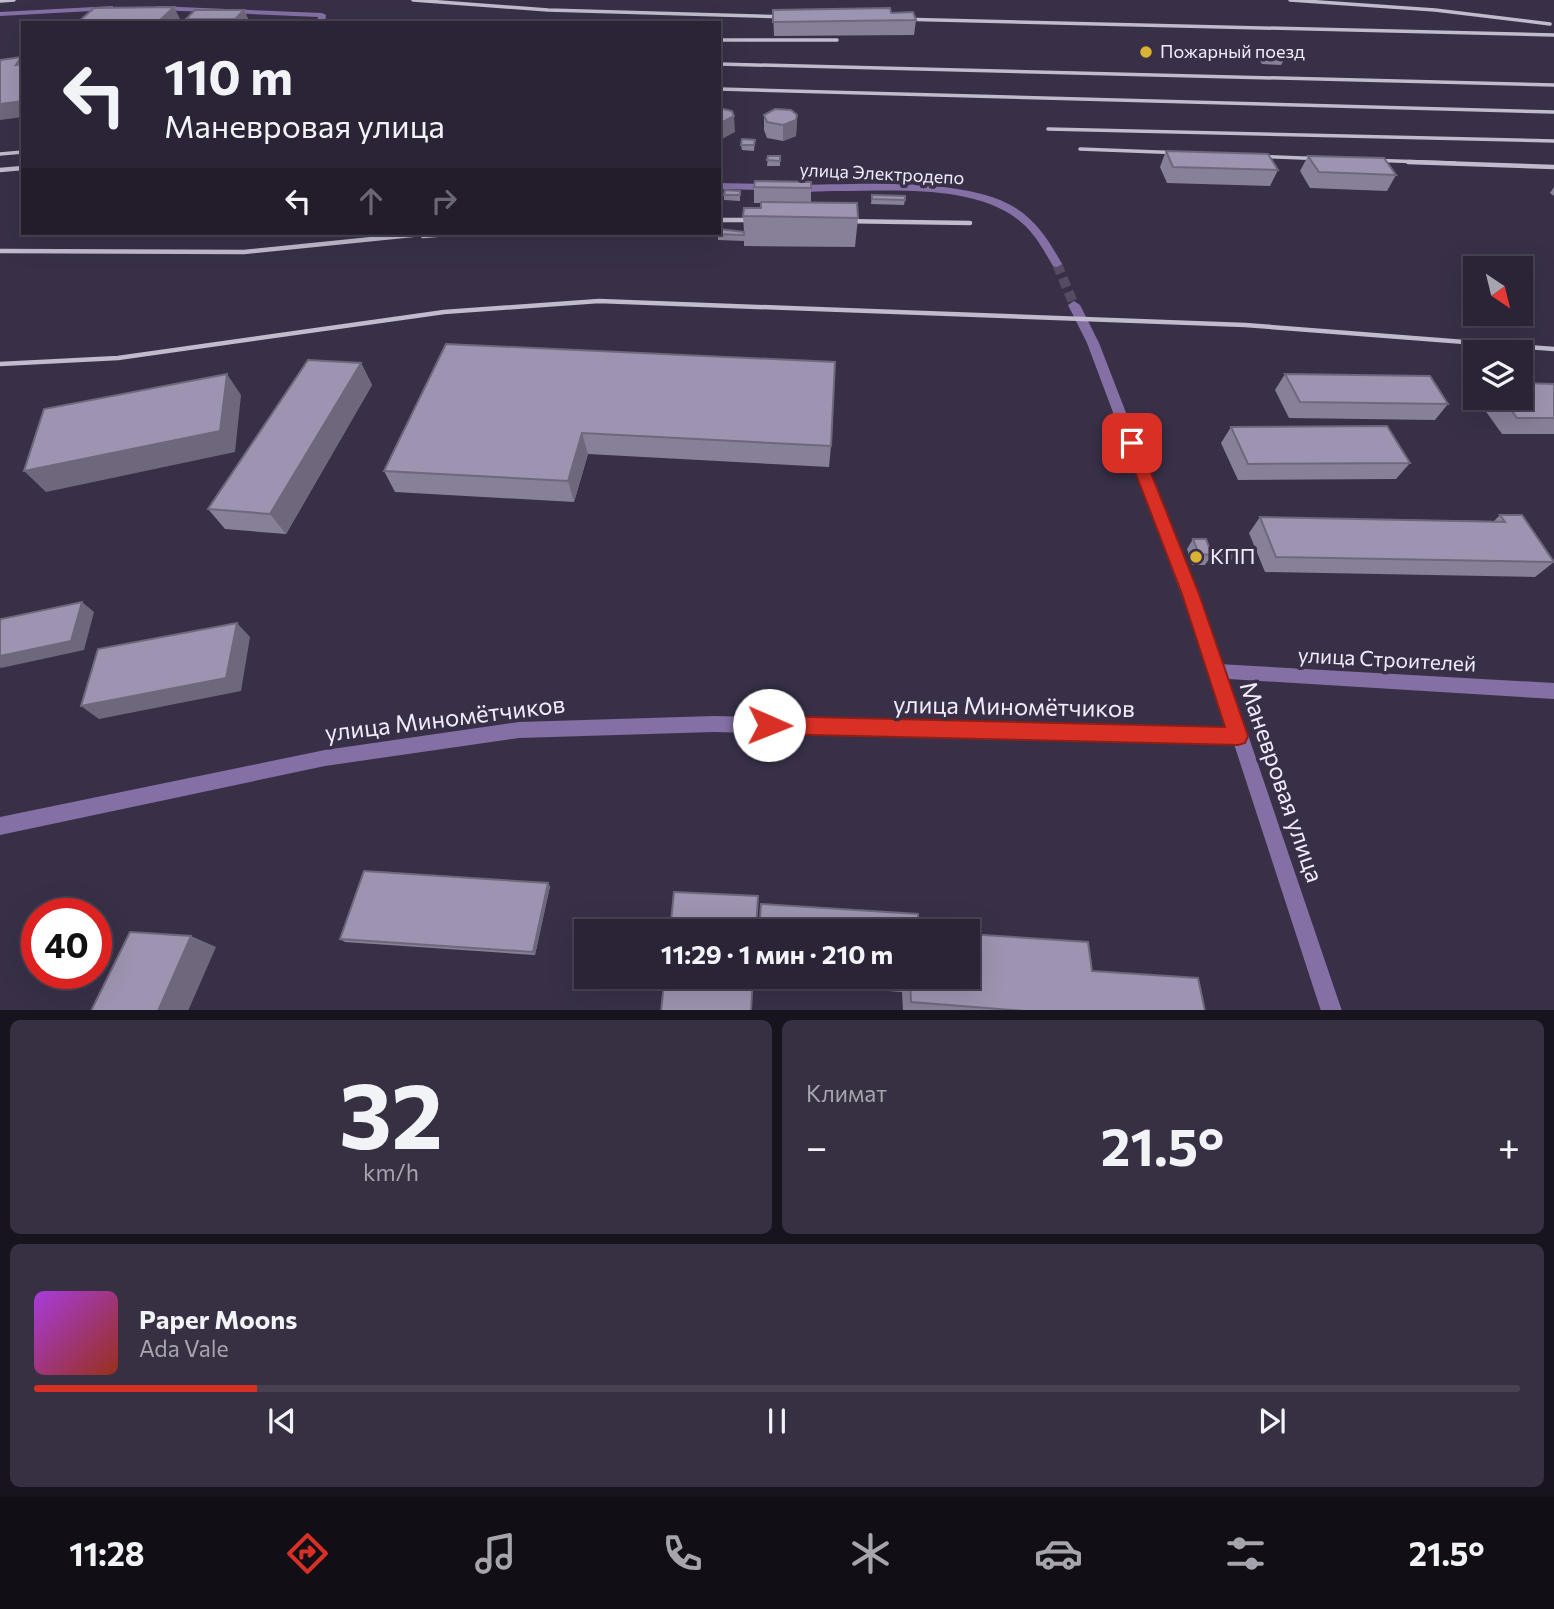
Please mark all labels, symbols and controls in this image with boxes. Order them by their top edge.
place label: Пожарный поезд [1160,40,1305,62]
marker: Пожарный поезд [1138,44,1154,60]
text: 110 m [164,45,293,105]
icon: left [49,49,140,140]
text: Маневровая улица [164,105,445,145]
street label: улица Электродепо [799,158,965,188]
icon: left [279,182,317,220]
icon: ahead [352,182,390,220]
icon: right [425,182,463,220]
north arrow [1463,256,1533,326]
map controls [1463,256,1533,410]
button: layers [1463,340,1533,410]
pin [1102,413,1162,473]
icon: arrive [1113,424,1151,462]
place label: КПП [1210,543,1255,568]
marker: КПП [1188,549,1204,565]
street label: улица Строителей [1297,641,1477,676]
street label: Маневровая улица [1234,677,1330,886]
street label: улица Миномётчиков [323,688,567,747]
position arrow [732,688,806,762]
street label: улица Миномётчиков [893,689,1135,722]
speed limit sign: 40 [21,898,112,989]
text: 11:29 · 1 мин · 210 m [661,938,893,969]
text: 32 [339,1056,443,1168]
text: Климат [806,1079,887,1107]
text: 21.5° [1101,1113,1224,1177]
text: − [806,1122,828,1169]
text: + [1498,1122,1520,1169]
text: km/h [363,1158,419,1186]
text: Paper Moons [139,1303,297,1334]
text: Ada Vale [139,1334,229,1362]
icon: previous [263,1402,301,1440]
icon: pause [758,1402,796,1440]
icon: next [1253,1402,1291,1440]
icon: directions [283,1529,332,1578]
icon: music [471,1529,520,1578]
icon: phone [658,1529,707,1578]
icon: climate [846,1529,895,1578]
icon: car [1034,1529,1083,1578]
icon: filters [1221,1529,1270,1578]
text: 11:28 [69,1533,145,1573]
text: 21.5° [1409,1533,1485,1573]

